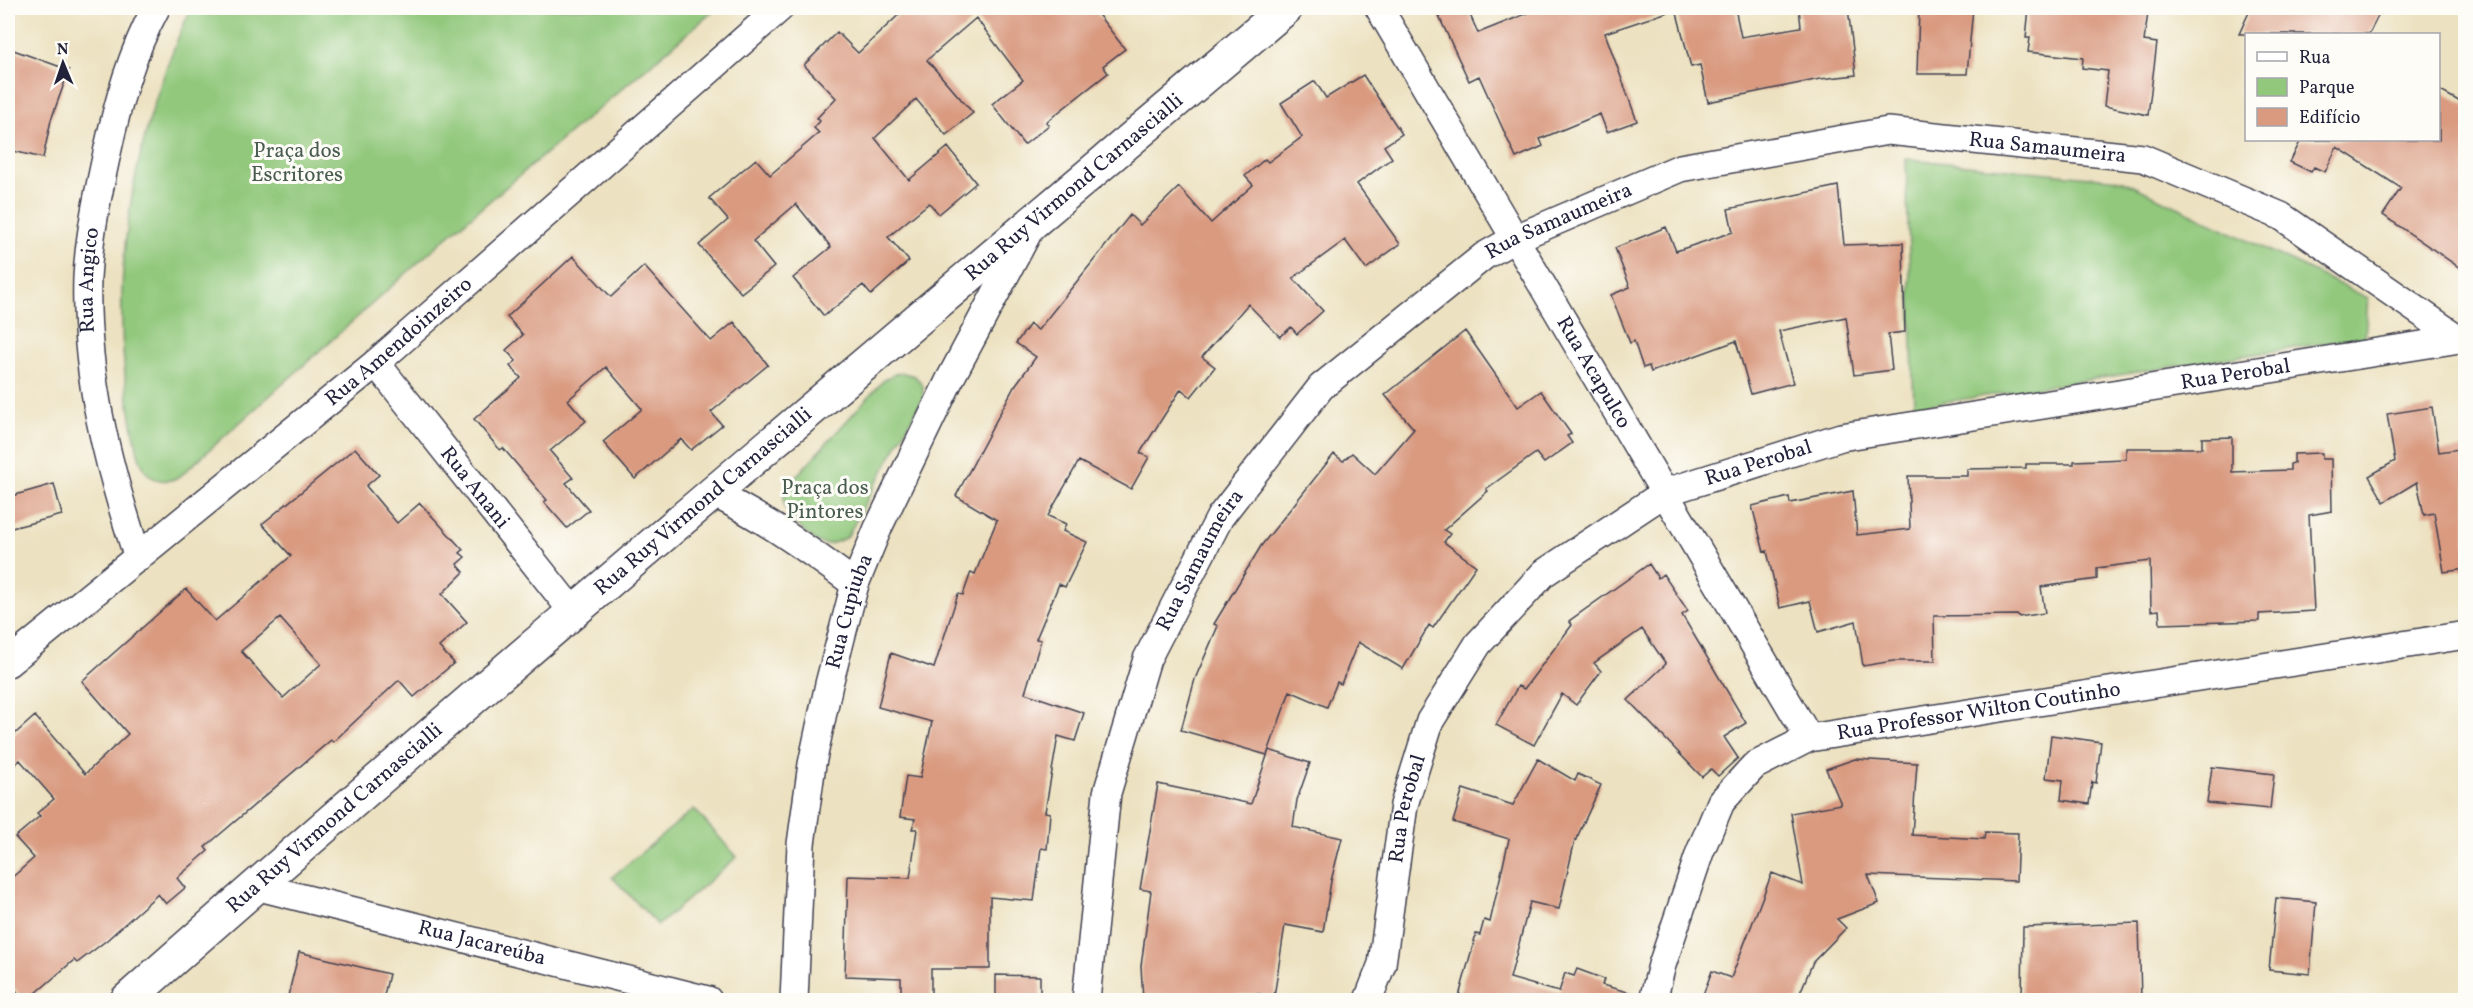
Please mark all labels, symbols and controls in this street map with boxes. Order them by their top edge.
north arrow [33,33,93,93]
legend [2245,33,2440,141]
text: N [56,39,69,61]
text: Rua [2299,46,2330,71]
text: Parque [2299,76,2354,101]
street label: Rua Ruy Virmond Carnascialli [959,87,1190,288]
text: Edifício [2299,106,2360,131]
street label: Rua Samaumeira [1967,125,2128,171]
park label: Praça dos Escritores [251,137,343,190]
street label: Rua Samaumeira [1480,176,1637,267]
street label: Rua Angico [72,225,107,334]
street label: Rua Amendoinzeiro [319,270,479,413]
street label: Rua Acapulco [1549,311,1638,434]
street label: Rua Perobal [2179,352,2292,397]
street label: Rua Ruy Virmond Carnascialli [588,400,818,602]
street label: Rua Perobal [1701,433,1816,493]
street label: Rua Anani [433,440,516,535]
park label: Praça dos Pintores [781,474,869,527]
street label: Rua Samaumeira [1149,483,1251,636]
street label: Rua Cupiuba [819,550,880,672]
street label: Rua Professor Wilton Coutinho [1835,675,2123,748]
street label: Rua Ruy Virmond Carnascialli [220,716,449,920]
street label: Rua Perobal [1382,751,1433,865]
street label: Rua Jacareúba [415,913,549,973]

